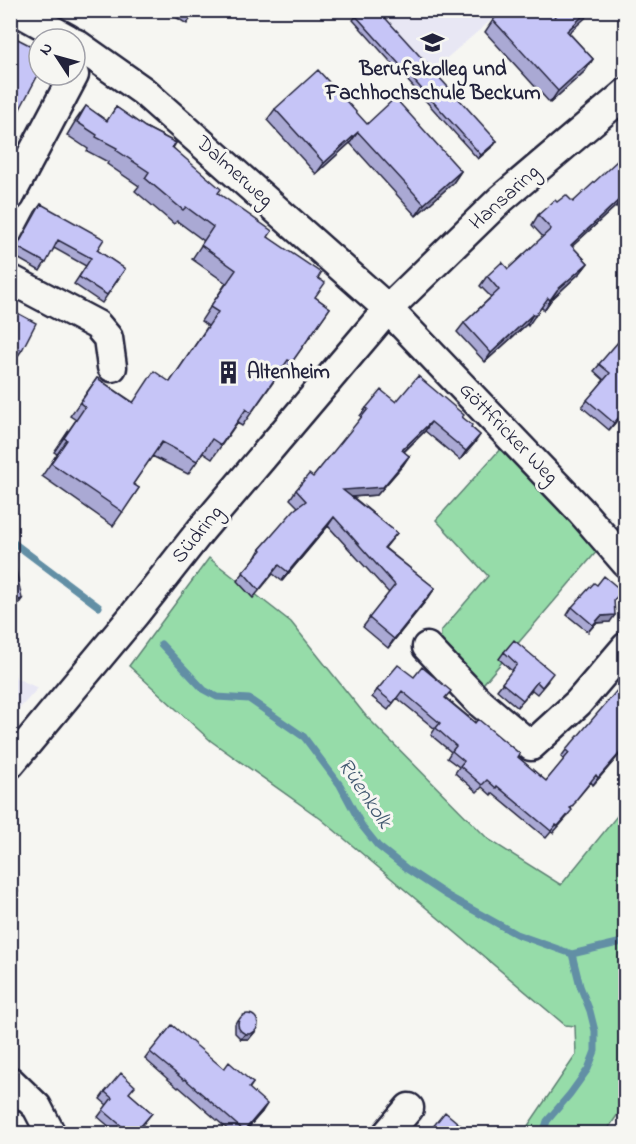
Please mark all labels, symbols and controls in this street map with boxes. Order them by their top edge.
north arrow [27,27,87,87]
school or university icon: Berufskolleg und Fachhochschule Beckum [420,29,446,55]
text: N [34,38,59,61]
place label: Berufskolleg und Fachhochschule Beckum [325,55,540,109]
street label: Dalmerweg [187,128,279,216]
street label: Hansaring [463,158,548,239]
place label: Altenheim [247,358,330,388]
building icon: Altenheim [216,360,242,386]
street label: Göttfricker Weg [450,376,565,493]
street label: Südring [165,499,232,572]
water label: Rüenkolk [329,752,400,837]

